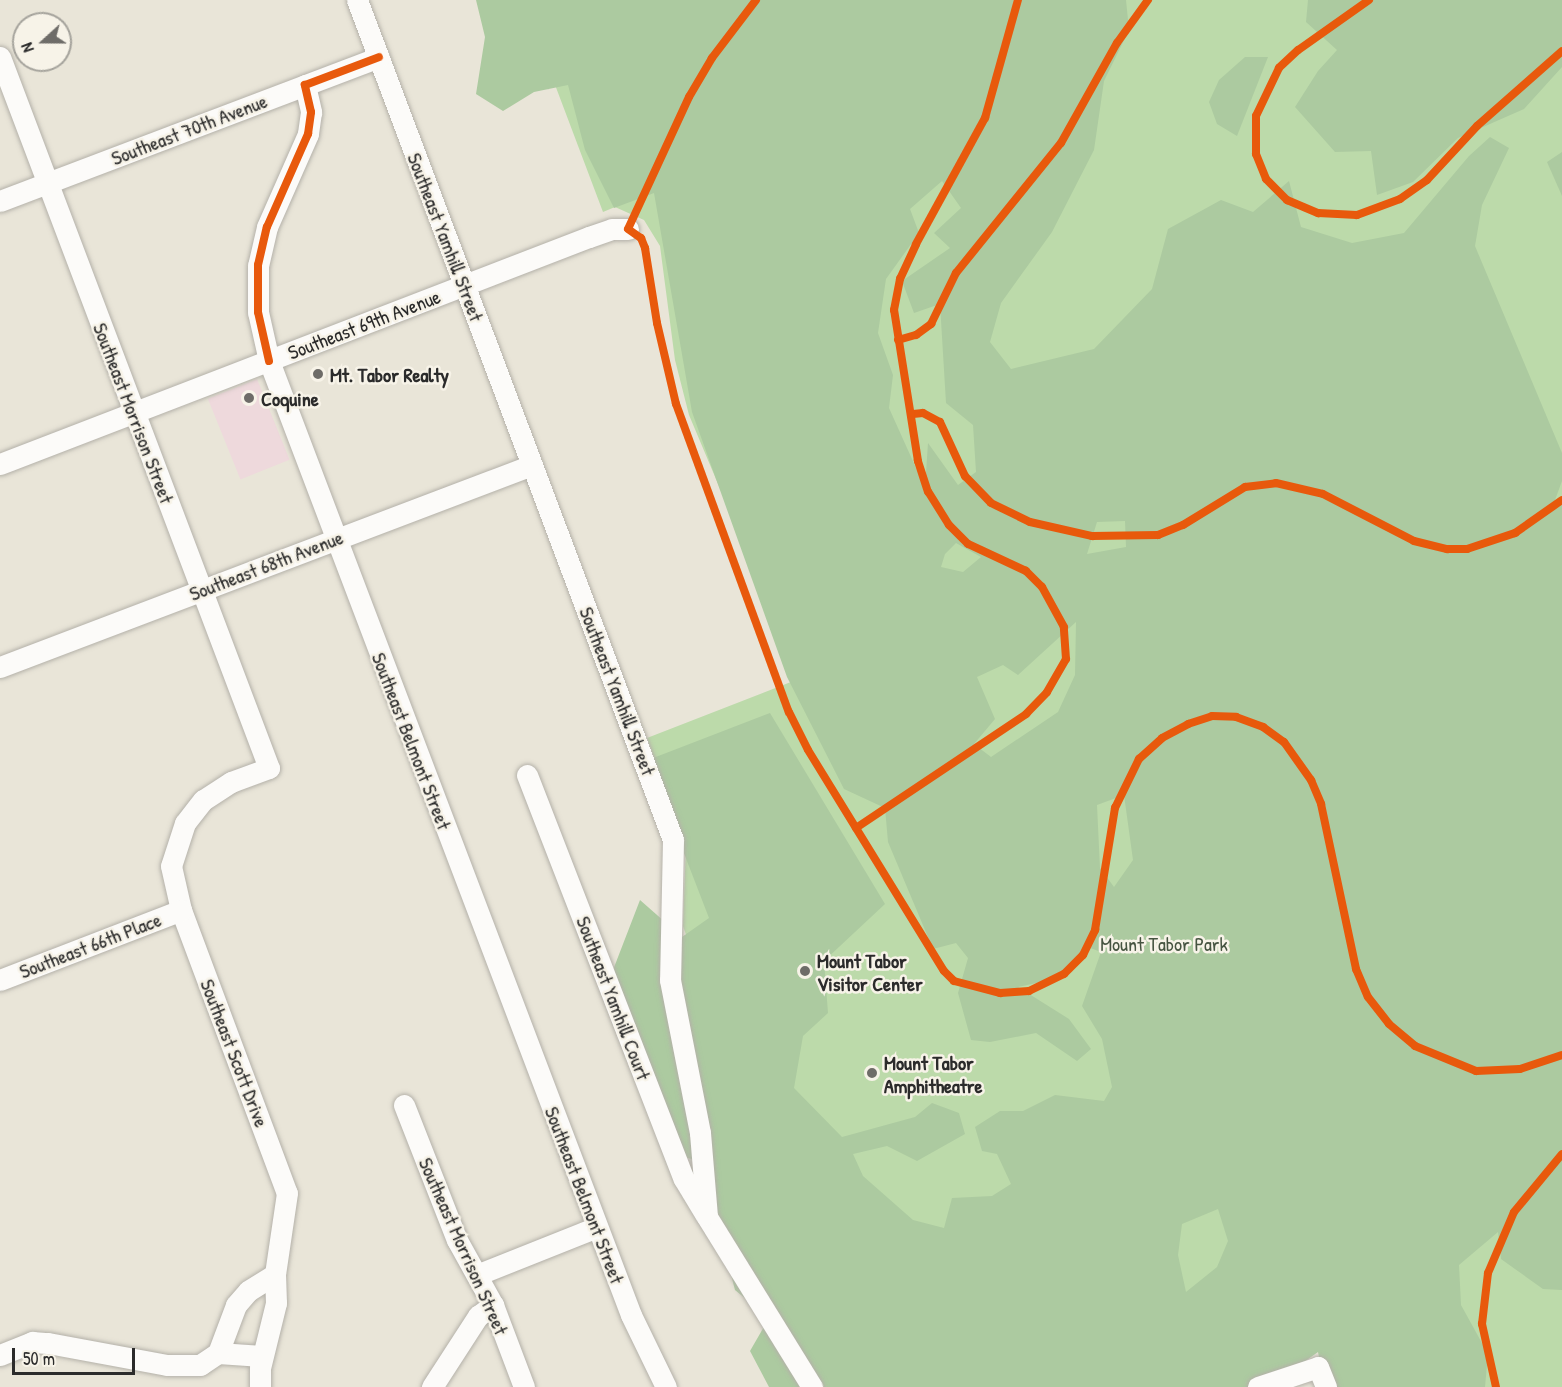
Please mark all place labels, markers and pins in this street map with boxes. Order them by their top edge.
place label: Mt. Tabor Realty [330,362,449,386]
marker: Mt. Tabor Realty [311,367,325,381]
place label: Coquine [261,386,319,410]
marker: Coquine [242,391,256,405]
place label: Mount Tabor Visitor Center [817,948,923,995]
marker: Mount Tabor Visitor Center [798,964,812,978]
place label: Mount Tabor Amphitheatre [884,1050,982,1097]
marker: Mount Tabor Amphitheatre [865,1066,879,1080]

